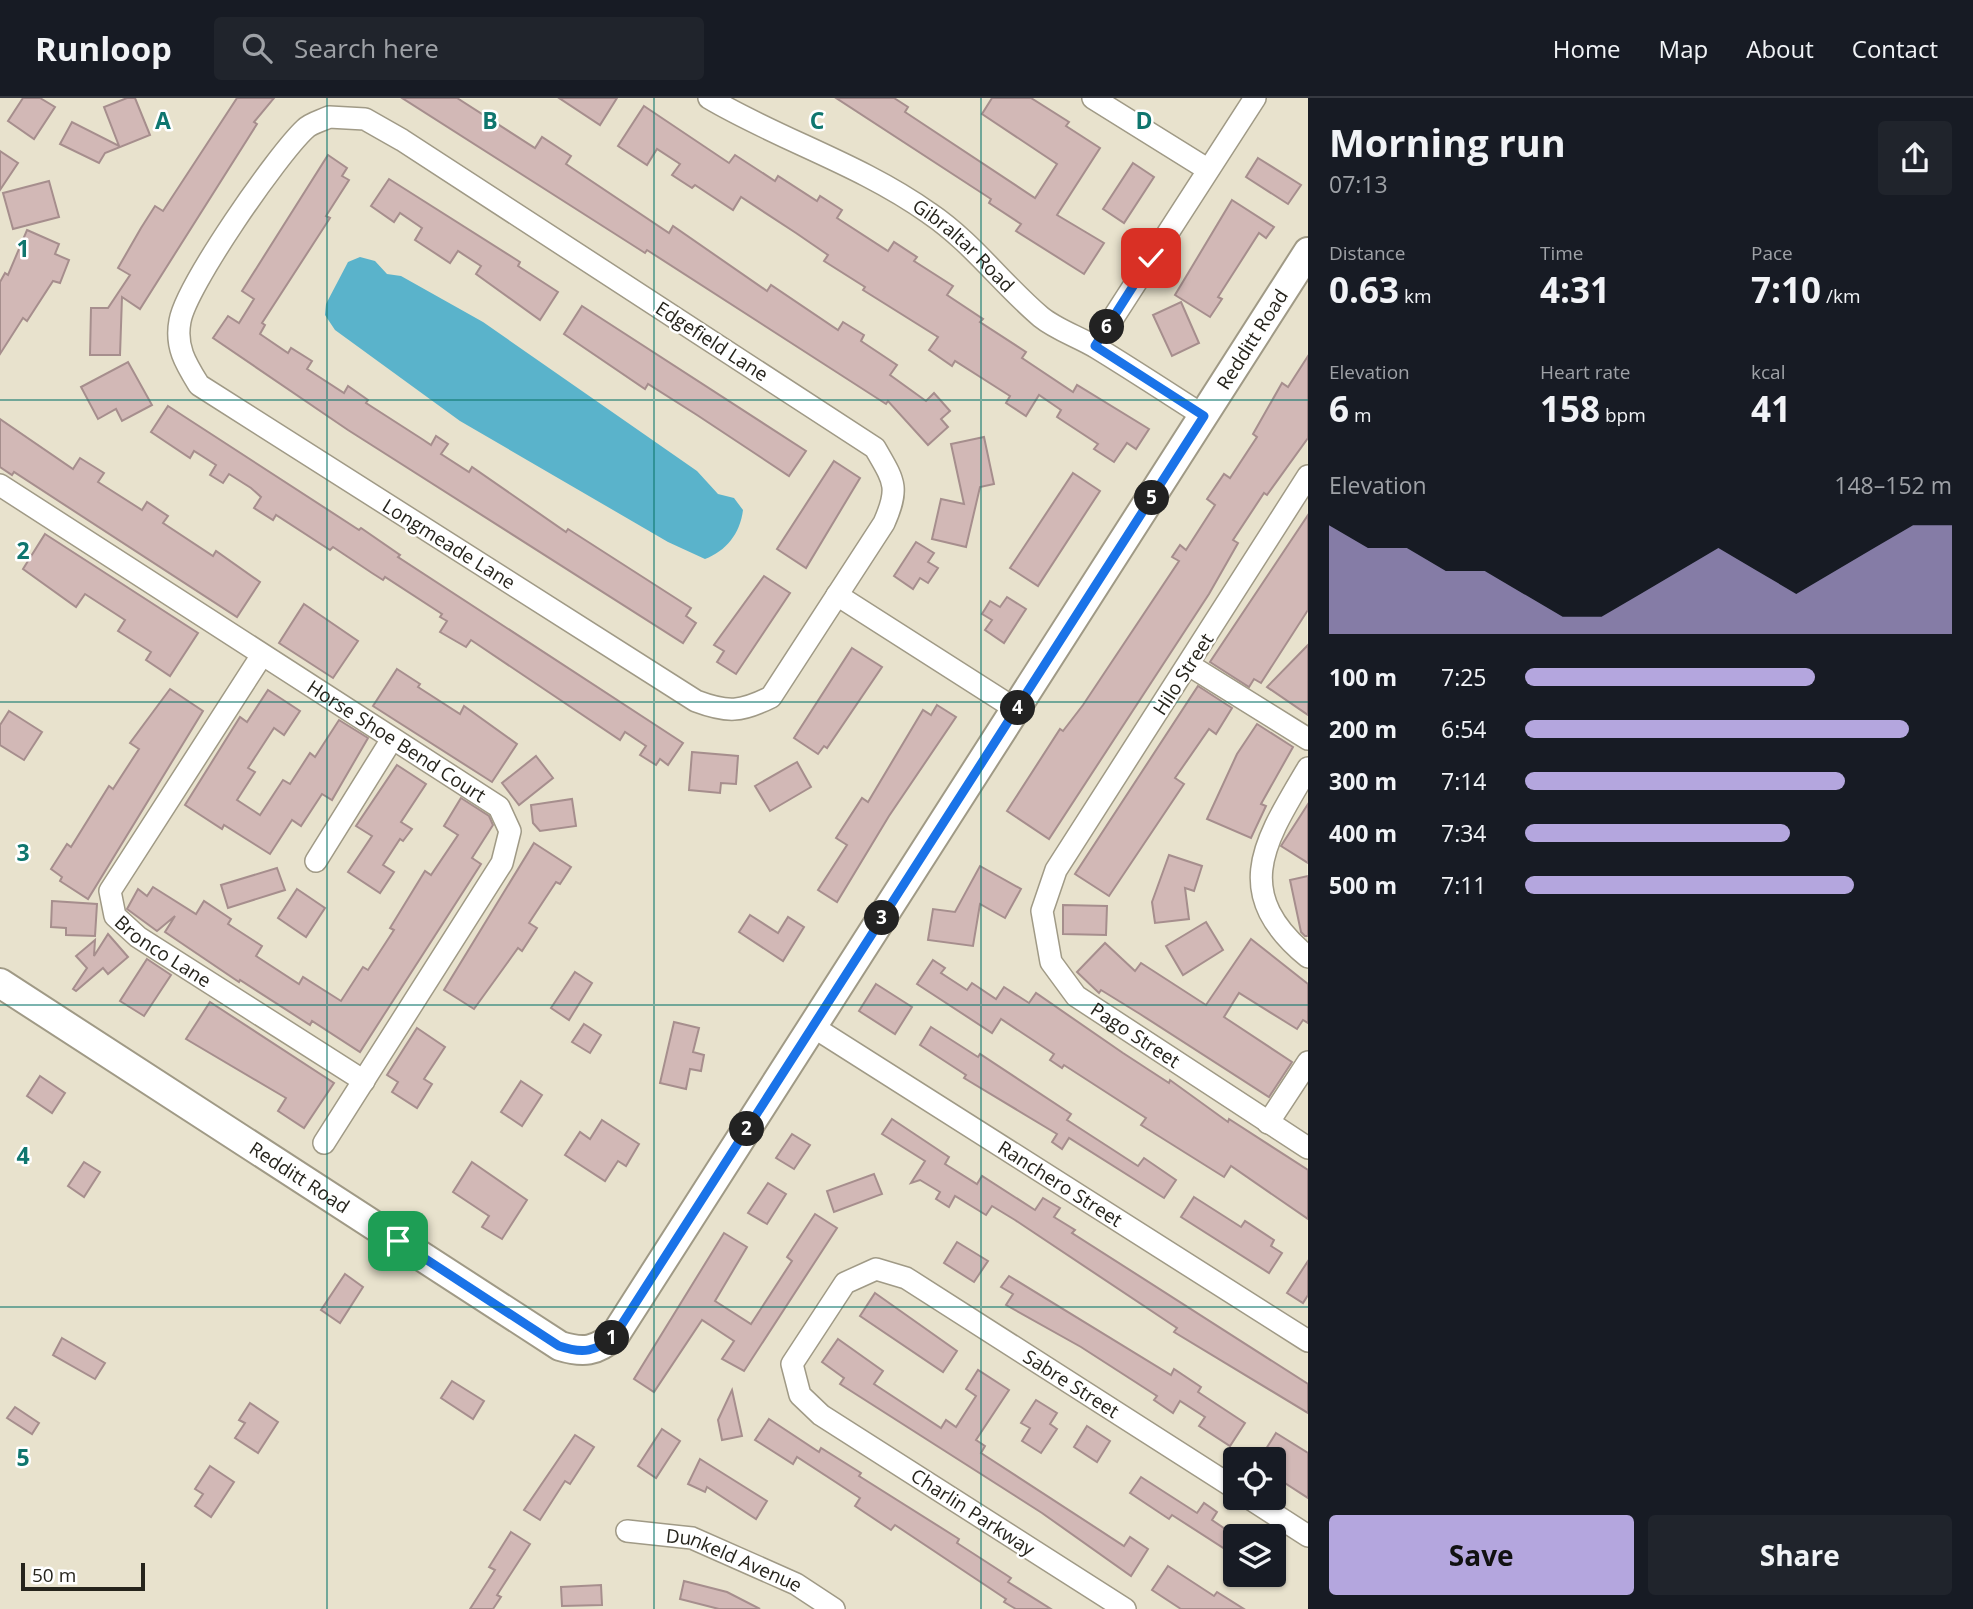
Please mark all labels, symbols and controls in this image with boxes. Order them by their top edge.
search box [214,17,704,80]
text: Runloop [35,26,172,71]
icon: search [238,29,276,67]
text: Search here [294,30,439,66]
text: Home [1553,32,1621,65]
text: Map [1659,32,1708,65]
text: About [1746,32,1814,65]
text: Contact [1852,32,1938,65]
text: A [155,104,171,136]
text: B [482,104,498,136]
text: C [810,104,824,136]
text: D [1135,104,1153,136]
text: Morning run [1329,116,1566,168]
button: share [1878,121,1952,195]
text: 07:13 [1329,168,1388,200]
street label: Gibraltar Road [908,193,1020,298]
pin [1121,228,1181,288]
text: 1 [16,232,30,264]
icon: check [1132,239,1170,277]
text: Distance [1329,240,1405,266]
text: Time [1540,240,1584,266]
text: Pace [1751,240,1793,266]
text: 0.63 [1329,266,1399,313]
text: 4:31 [1540,266,1610,313]
text: 7:10 [1751,266,1821,313]
text: km [1399,283,1432,309]
text: /km [1821,283,1861,309]
street label: Redditt Road [1210,284,1294,395]
street label: Edgefield Lane [651,295,773,387]
pin: 6 [1090,310,1124,344]
text: 6 [1101,313,1112,339]
text: Elevation [1329,359,1410,385]
text: Heart rate [1540,359,1630,385]
text: kcal [1751,359,1785,385]
text: 6 [1329,385,1349,432]
text: 158 [1540,385,1600,432]
text: 41 [1751,385,1791,432]
text: m [1349,402,1372,428]
text: bpm [1600,402,1646,428]
text: Elevation [1329,469,1427,501]
text: 148–152 m [1834,469,1952,501]
pin: 5 [1134,480,1170,516]
text: 5 [1146,484,1157,510]
street label: Longmeade Lane [378,493,520,595]
text: 2 [16,534,30,566]
street label: Hilo Street [1147,628,1219,720]
text: 100 m [1329,661,1397,693]
text: 7:25 [1441,661,1487,693]
street label: Horse Shoe Bend Court [302,674,491,808]
pin: 4 [1000,690,1036,726]
text: 4 [1012,694,1023,720]
text: 200 m [1329,713,1397,745]
text: 6:54 [1441,713,1487,745]
text: 300 m [1329,765,1397,797]
text: 7:14 [1441,765,1487,797]
text: 400 m [1329,817,1397,849]
text: 7:34 [1441,817,1487,849]
text: 3 [16,836,30,868]
text: 500 m [1329,869,1397,901]
text: 7:11 [1441,869,1487,901]
pin: 3 [864,900,900,936]
text: 3 [876,904,887,930]
street label: Bronco Lane [109,909,216,993]
street label: Pago Street [1086,996,1185,1074]
pin: 2 [730,1112,764,1146]
text: 2 [741,1115,752,1141]
street label: Ranchero Street [993,1134,1128,1233]
street label: Redditt Road [245,1135,355,1219]
text: 4 [16,1139,30,1171]
pin [368,1211,428,1271]
icon: arrive [379,1222,417,1260]
pin: 1 [594,1320,630,1356]
text: 1 [606,1324,617,1350]
street label: Sabre Street [1018,1343,1124,1424]
text: 5 [16,1441,30,1473]
map controls [1223,1447,1286,1587]
button: locate [1223,1447,1286,1510]
street label: Charlin Parkway [906,1462,1040,1562]
button: Save [1329,1515,1634,1595]
button: Share [1648,1515,1952,1595]
street label: Dunkeld Avenue [665,1522,808,1598]
button: layers [1223,1524,1286,1587]
scale bar [21,1560,145,1592]
text: 50 m [32,1562,76,1588]

